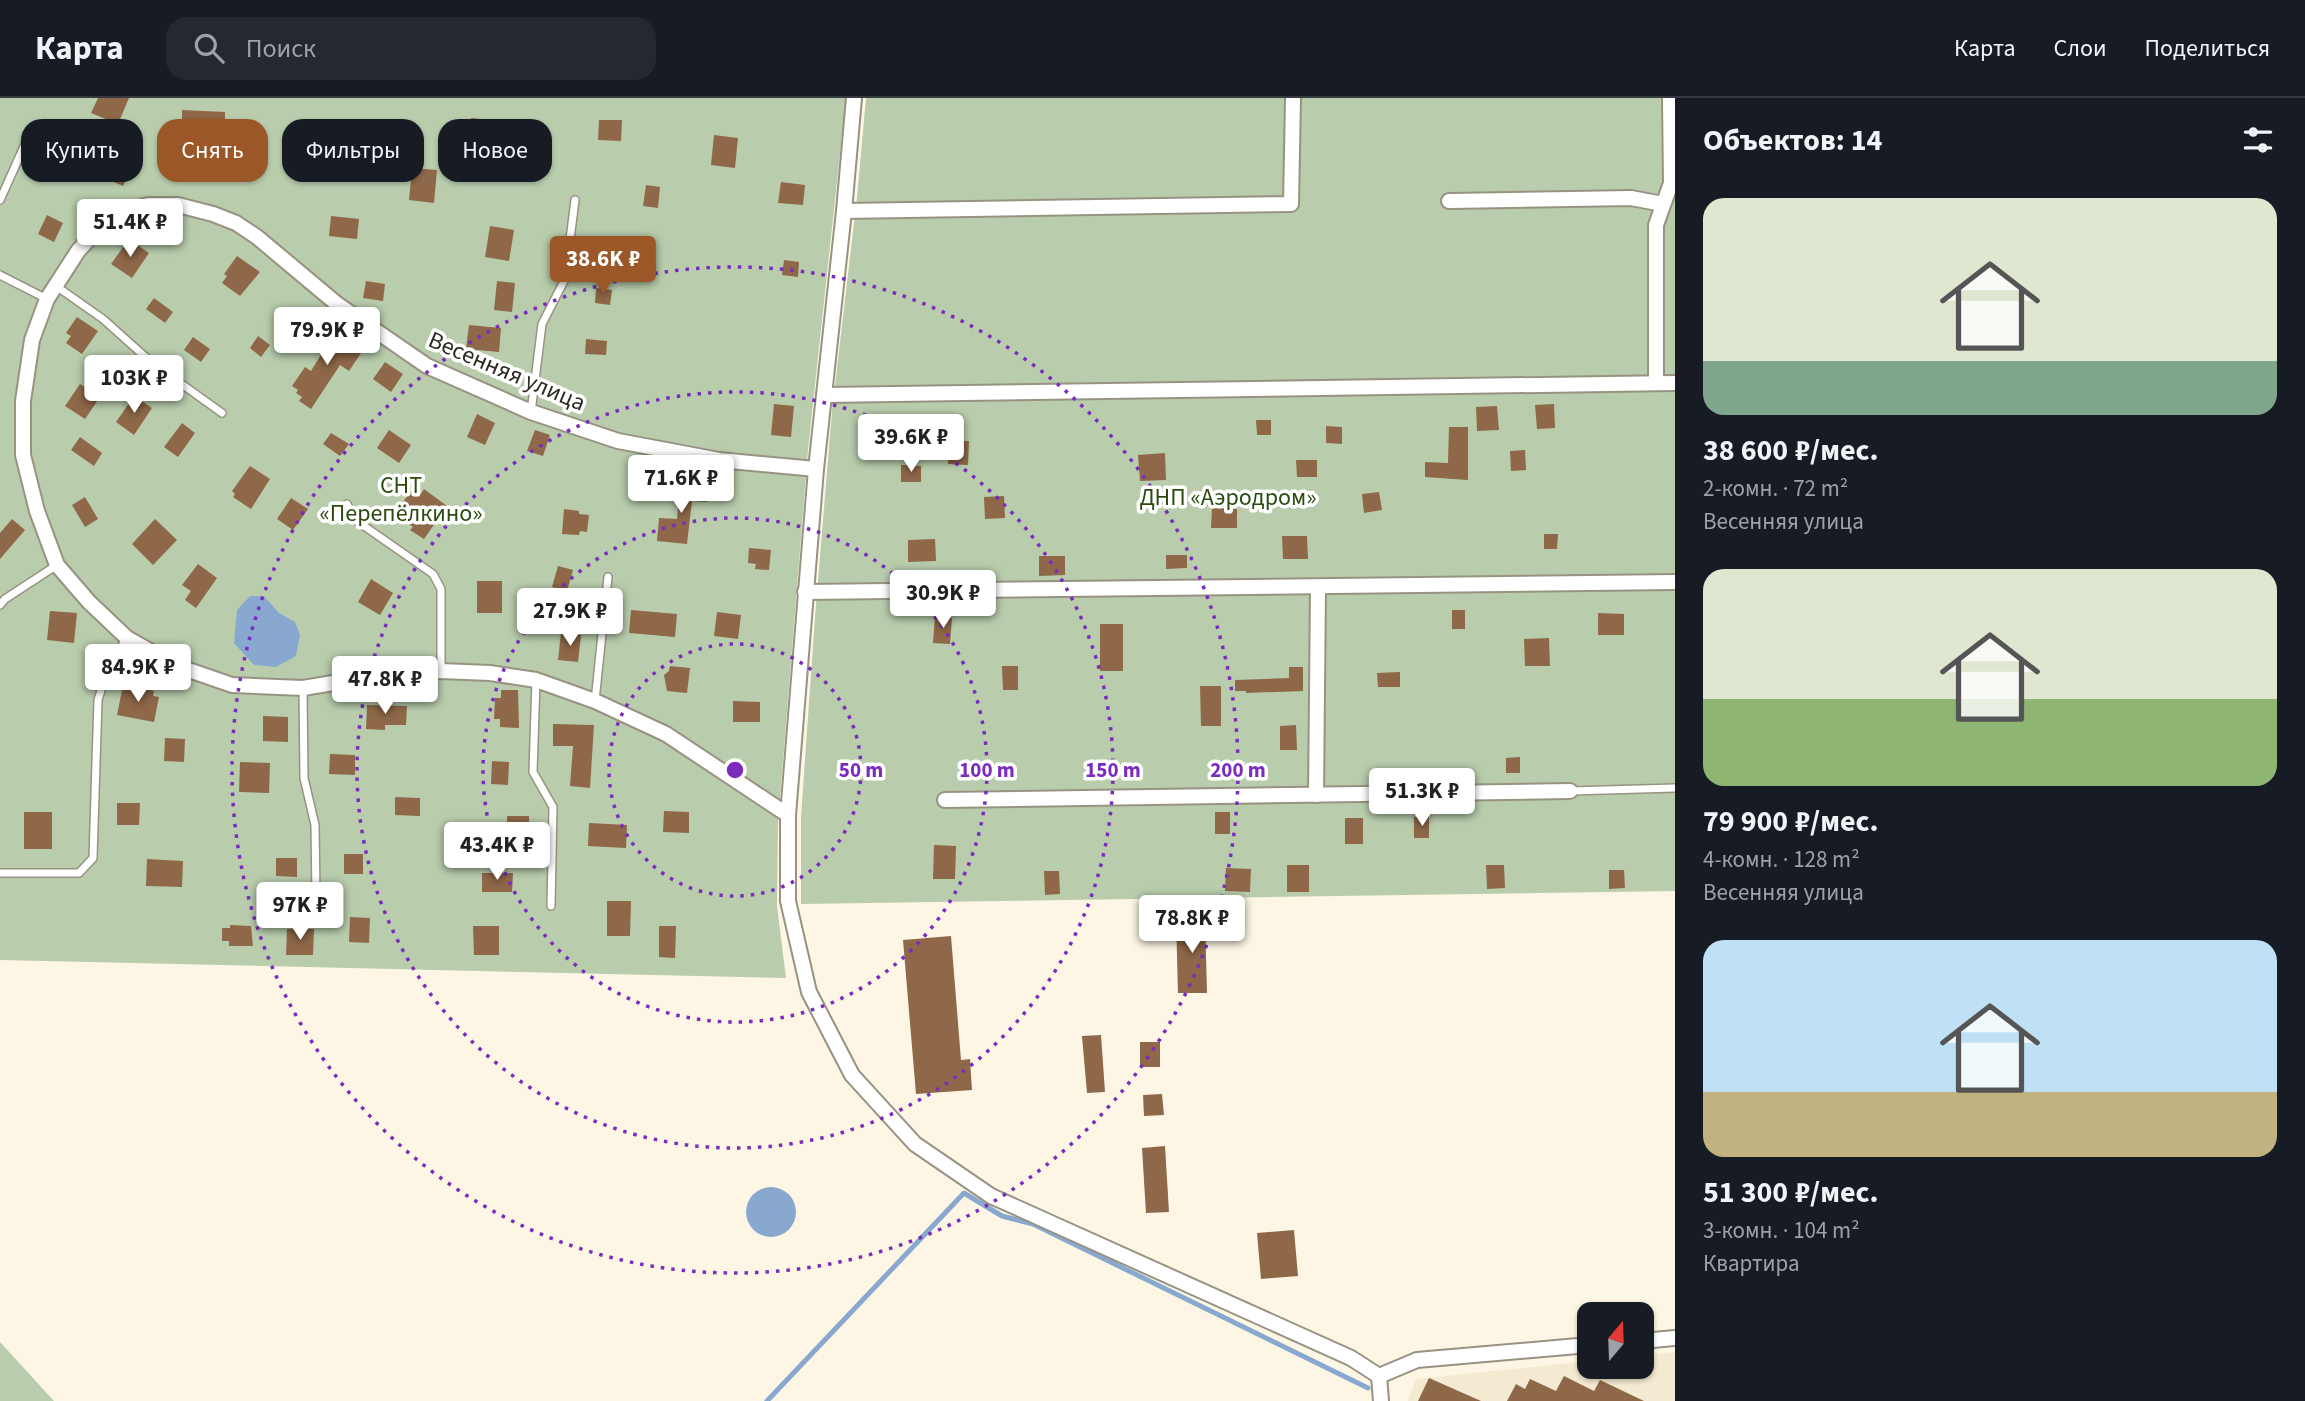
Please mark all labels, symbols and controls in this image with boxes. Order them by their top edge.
search box [166,17,656,80]
text: Карта [35,25,124,72]
icon: search [190,29,228,67]
text: Поиск [246,30,316,67]
text: Карта [1954,31,2016,66]
text: Слои [2054,31,2107,66]
text: Поделиться [2145,31,2270,66]
chip: Купить [21,119,143,182]
chip: Снять [157,119,268,182]
chip: Фильтры [282,119,424,182]
chip: Новое [438,119,552,182]
text: Объектов: 14 [1703,119,1882,162]
icon: filters [2239,121,2277,159]
pin: 51.4K ₽ [65,200,195,259]
text: 51.4K ₽ [93,205,167,238]
pin: 38.6K ₽ [538,236,668,296]
text: 38.6K ₽ [566,242,640,275]
icon: home [1927,243,2053,369]
pin: 79.9K ₽ [262,308,392,367]
text: 79.9K ₽ [290,313,364,346]
street label: Весенняя улица [423,323,591,420]
pin: 103K ₽ [77,356,191,415]
text: 103K ₽ [100,361,168,394]
pin: 39.6K ₽ [846,414,976,474]
text: 39.6K ₽ [874,420,948,453]
text: 38 600 ₽/мес. [1703,429,1879,472]
pin: 71.6K ₽ [616,456,746,515]
text: 71.6K ₽ [644,461,718,494]
park label: СНТ «Перепёлкино» [319,468,483,531]
text: 2-комн. · 72 m² [1703,472,1848,505]
park label: ДНП «Аэродром» [1139,480,1317,515]
text: Весенняя улица [1703,505,1864,538]
pin: 30.9K ₽ [878,570,1008,630]
text: 30.9K ₽ [906,576,980,609]
pin: 27.9K ₽ [505,588,635,648]
text: 27.9K ₽ [533,594,607,627]
icon: home [1927,614,2053,740]
pin: 84.9K ₽ [73,644,203,704]
text: 84.9K ₽ [101,650,175,683]
pin: 47.8K ₽ [320,656,450,716]
text: 47.8K ₽ [348,662,422,695]
text: 50 m [839,755,883,785]
text: 100 m [959,755,1015,785]
text: 150 m [1085,755,1141,785]
text: 200 m [1210,755,1266,785]
centre of rings [723,758,747,782]
pin: 51.3K ₽ [1357,768,1487,828]
text: 51.3K ₽ [1385,774,1459,807]
text: 79 900 ₽/мес. [1703,800,1879,843]
pin: 43.4K ₽ [432,822,562,882]
text: 43.4K ₽ [460,828,534,861]
text: 4-комн. · 128 m² [1703,843,1860,876]
text: Весенняя улица [1703,876,1864,909]
pin: 97K ₽ [251,882,349,942]
text: 97K ₽ [272,888,328,921]
pin: 78.8K ₽ [1127,896,1257,955]
text: 78.8K ₽ [1155,901,1229,934]
icon: home [1927,985,2053,1111]
text: 51 300 ₽/мес. [1703,1171,1879,1214]
text: 3-комн. · 104 m² [1703,1214,1860,1247]
text: Квартира [1703,1247,1800,1280]
north arrow [1577,1302,1654,1379]
map controls [1577,1302,1654,1379]

